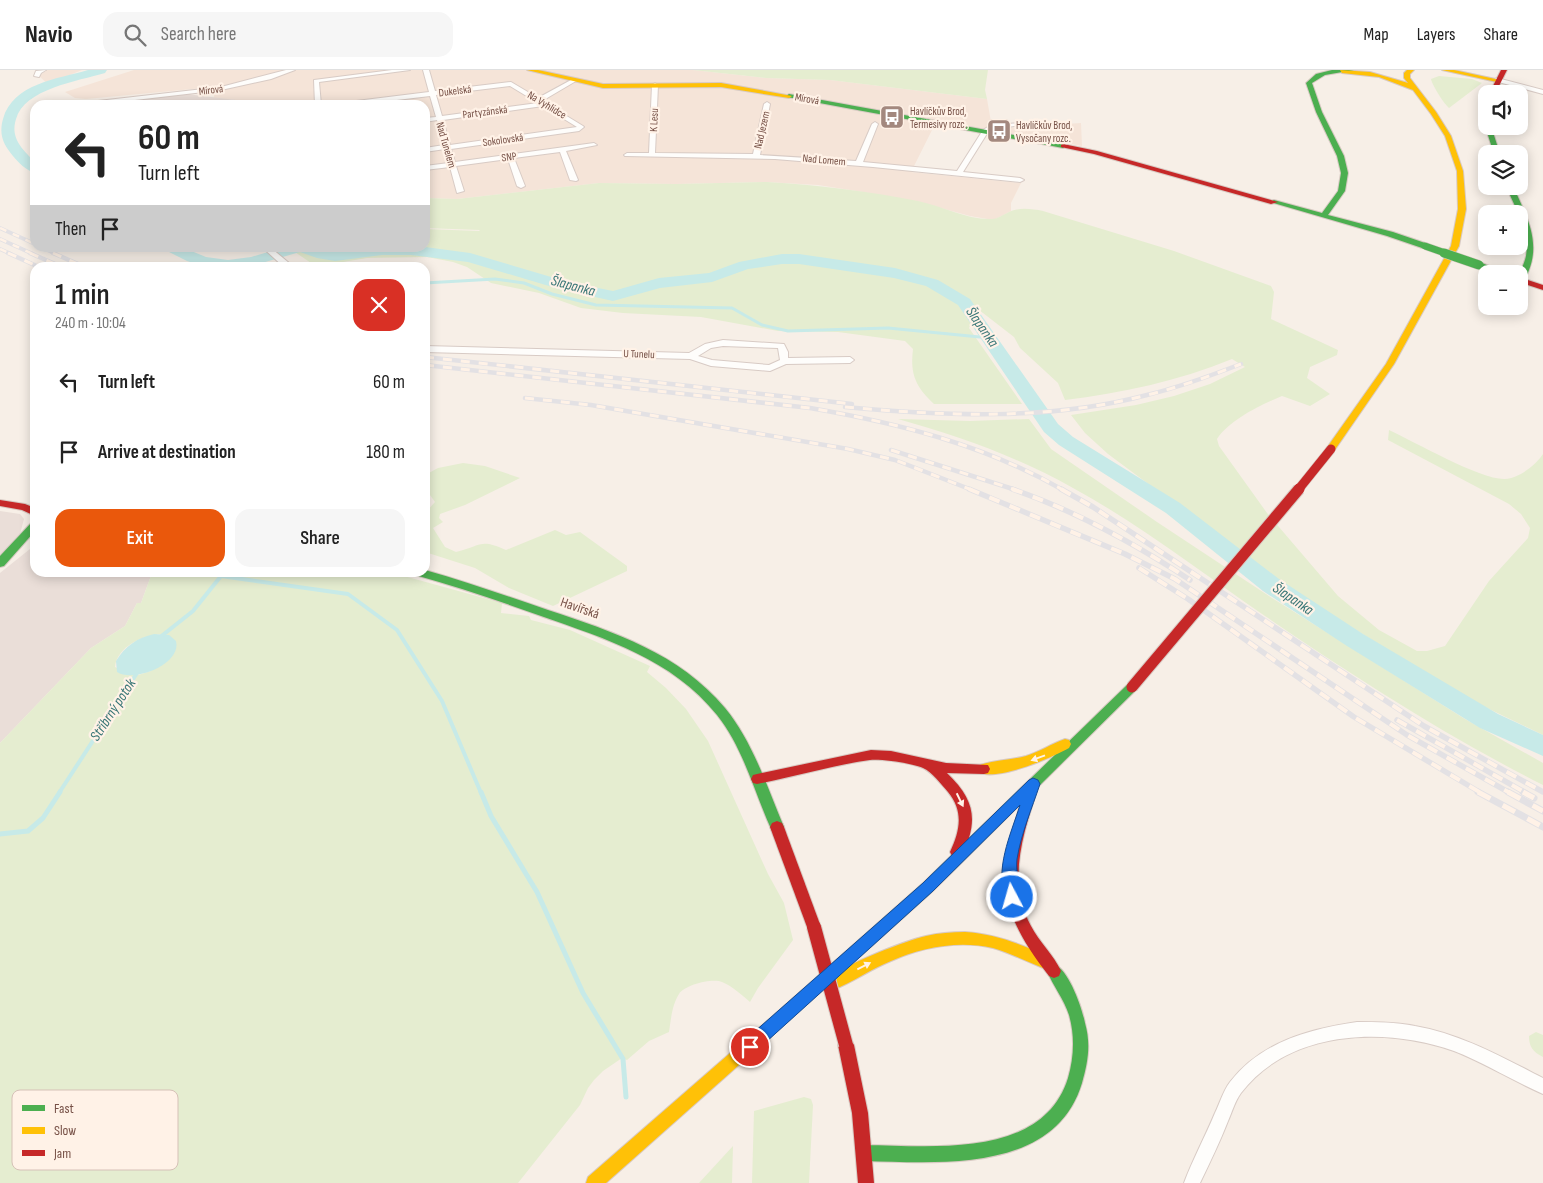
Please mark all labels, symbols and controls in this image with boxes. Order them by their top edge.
search box [103,12,453,57]
text: Navio [25,20,73,49]
icon: search [121,21,149,49]
text: Search here [161,23,236,46]
text: Map [1364,24,1389,45]
text: Layers [1417,24,1456,45]
text: Share [1484,24,1518,45]
street label: Mírová [198,82,224,98]
street label: Dukelská [438,83,472,99]
map controls [1478,85,1528,315]
button: sound [1478,85,1528,135]
street label: Na Vyhlídce [525,88,569,122]
street label: Mírová [794,90,820,108]
street label: Partyzánská [462,103,508,121]
bus stop icon: Havlíčkův Brod, Termesivy rozc. [879,104,905,130]
place label: Havlíčkův Brod, Termesivy rozc. [910,105,967,131]
street label: K Lesu [647,107,661,132]
street label: Nad Jezem [751,110,773,150]
text: 60 m [138,117,200,160]
bus stop icon: Havlíčkův Brod, Vysočany rozc. [986,118,1012,144]
place label: Havlíčkův Brod, Vysočany rozc. [1016,119,1072,145]
icon: left [55,120,120,185]
street label: Nad Tunelem [433,121,459,169]
street label: Sokolovská [482,131,524,149]
button: layers [1478,145,1528,195]
street label: SNP [501,149,518,164]
street label: Nad Lomem [802,152,846,168]
text: Turn left [138,160,200,187]
button: + [1478,205,1528,255]
icon: arrive [96,215,124,243]
text: Then [55,218,86,241]
button: − [1478,265,1528,315]
water label: Šlapanka [549,271,597,301]
text: 1 min [55,277,110,313]
button: close [353,279,405,331]
water label: Šlapanka [961,303,1003,351]
text: 240 m · 10:04 [55,314,126,333]
street label: U Tunelu [623,347,655,361]
icon: left [55,368,83,396]
text: Turn left [98,371,155,394]
text: 60 m [373,371,405,394]
icon: arrive [55,438,83,466]
text: Arrive at destination [98,441,236,464]
text: 180 m [366,441,405,464]
button: Exit [55,509,225,567]
button: Share [235,509,405,567]
water label: Šlapanka [1269,579,1317,619]
street label: Havířská [558,593,602,623]
water label: Stříbrný potok [86,675,140,745]
one-way arrow [1030,755,1045,762]
one-way arrow [956,793,964,807]
position arrow [985,870,1037,922]
one-way arrow [857,962,872,970]
pin [729,1026,771,1068]
icon: arrive [736,1033,764,1061]
legend [12,1090,178,1170]
text: Fast [54,1100,74,1117]
text: Slow [54,1122,76,1139]
text: Jam [53,1145,71,1162]

